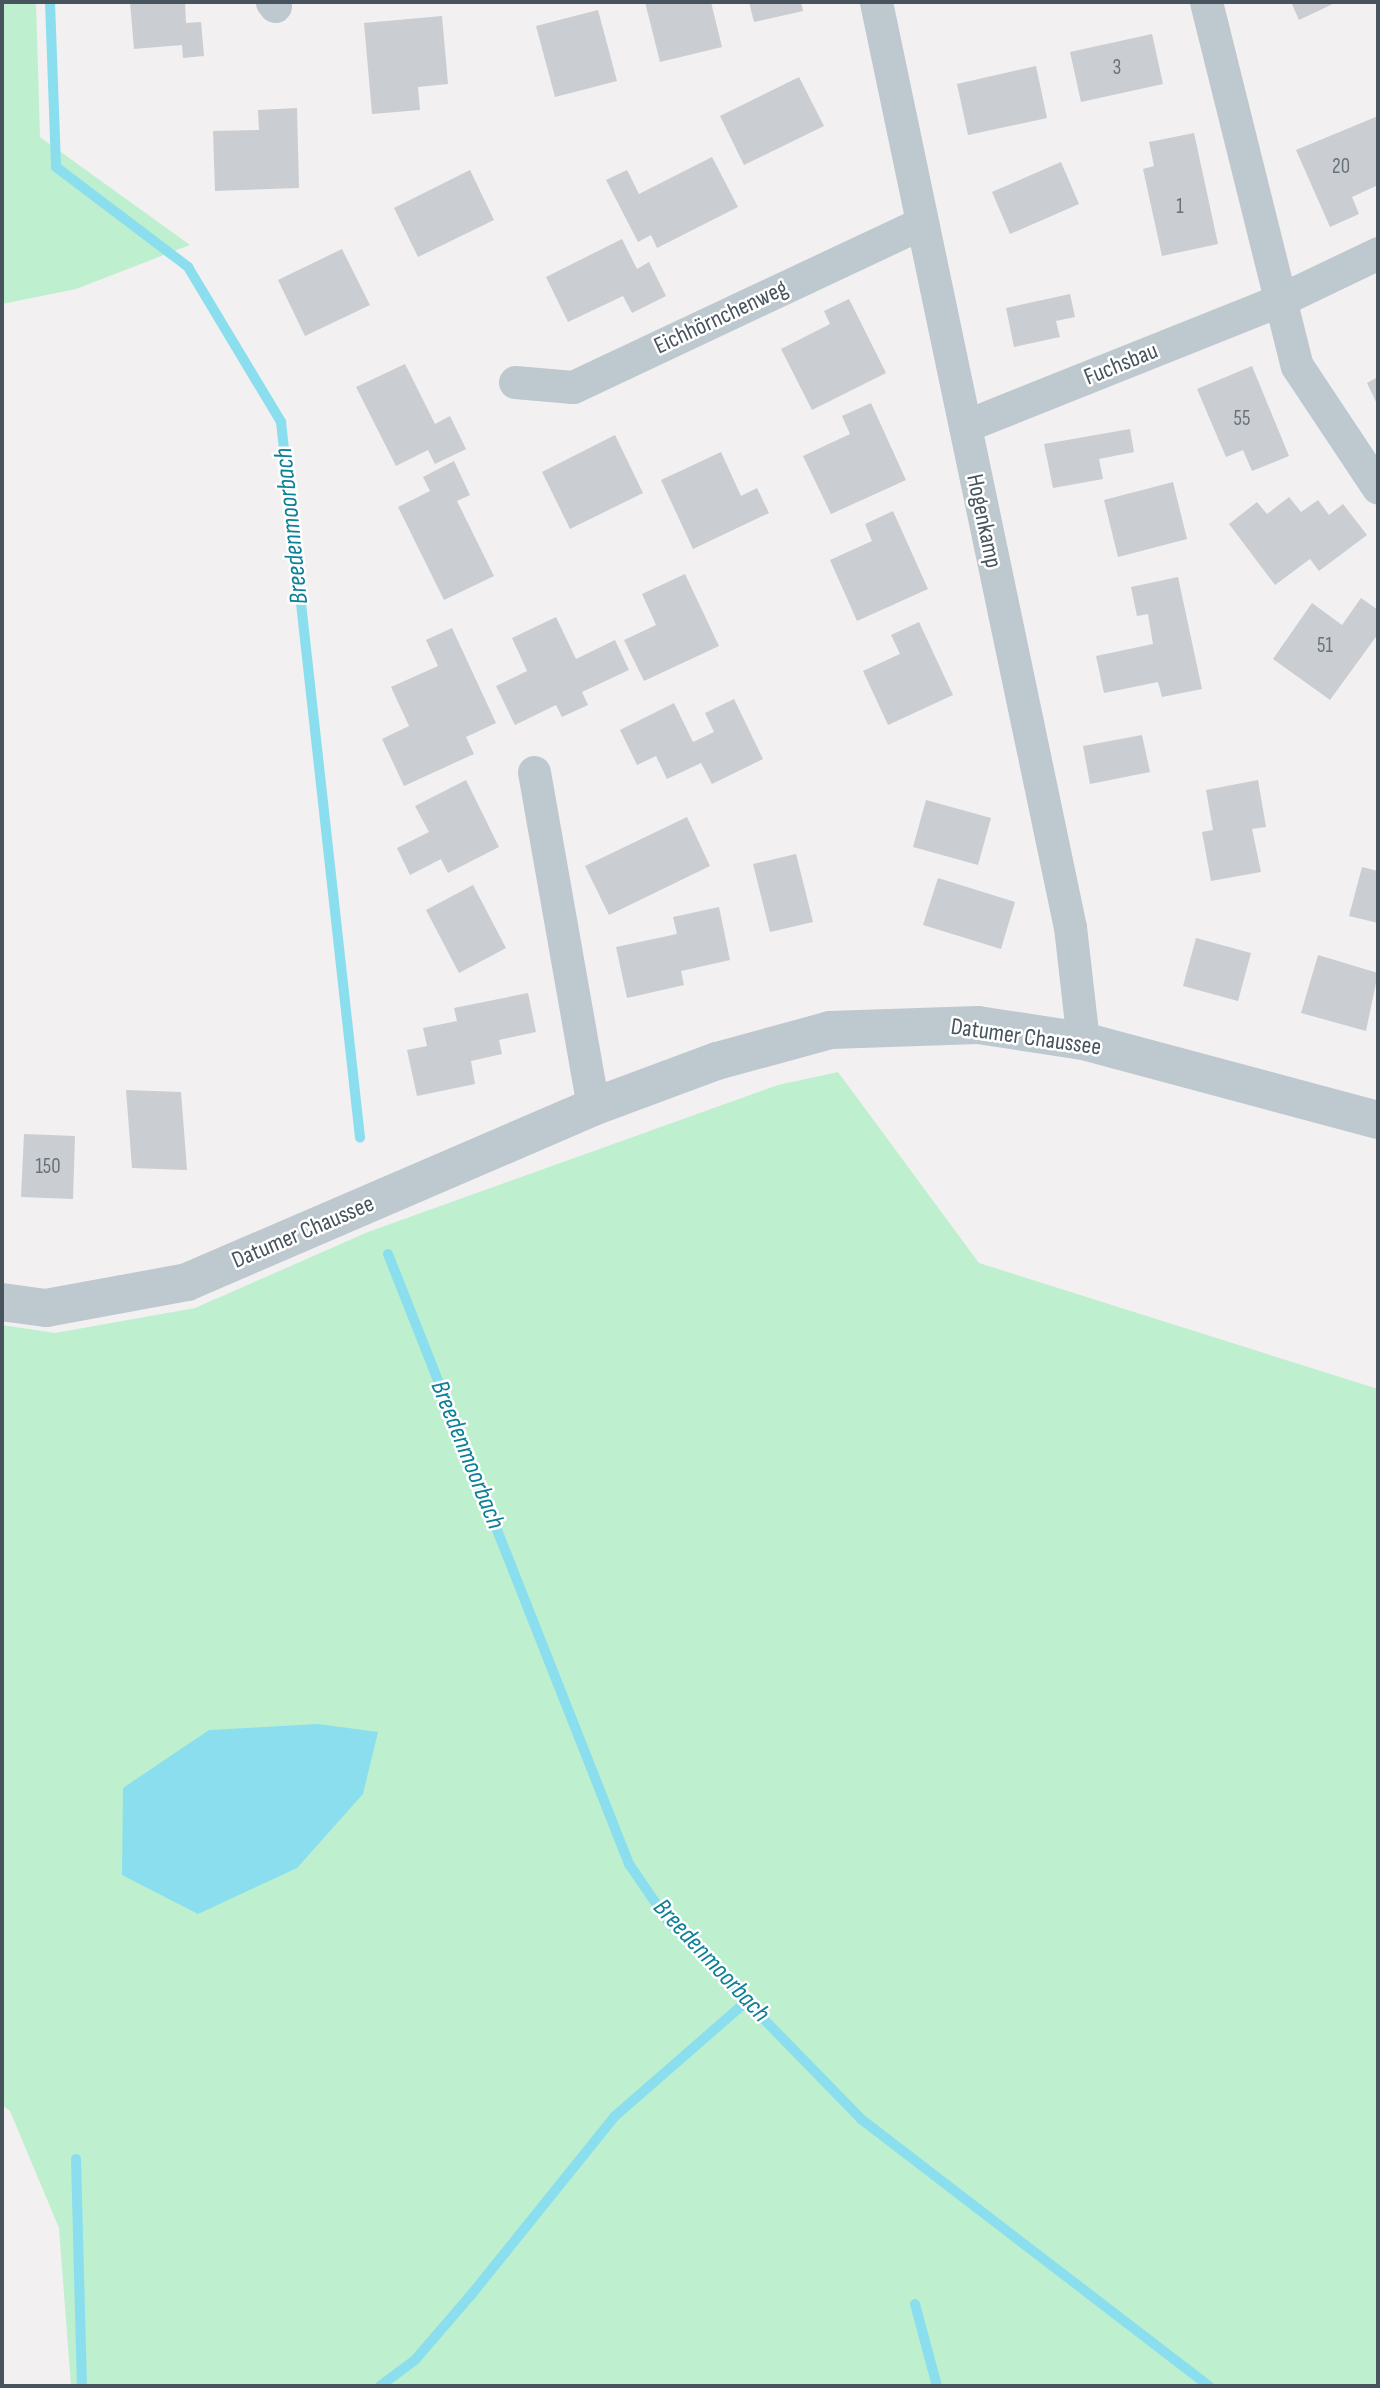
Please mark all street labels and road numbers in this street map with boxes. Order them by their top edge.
street label: Eichhörnchenweg [650,274,792,360]
street label: Fuchsbau [1080,336,1162,392]
street label: Hogenkamp [960,471,1008,571]
street label: Datumer Chaussee [949,1012,1103,1062]
street label: Datumer Chaussee [228,1189,378,1275]

